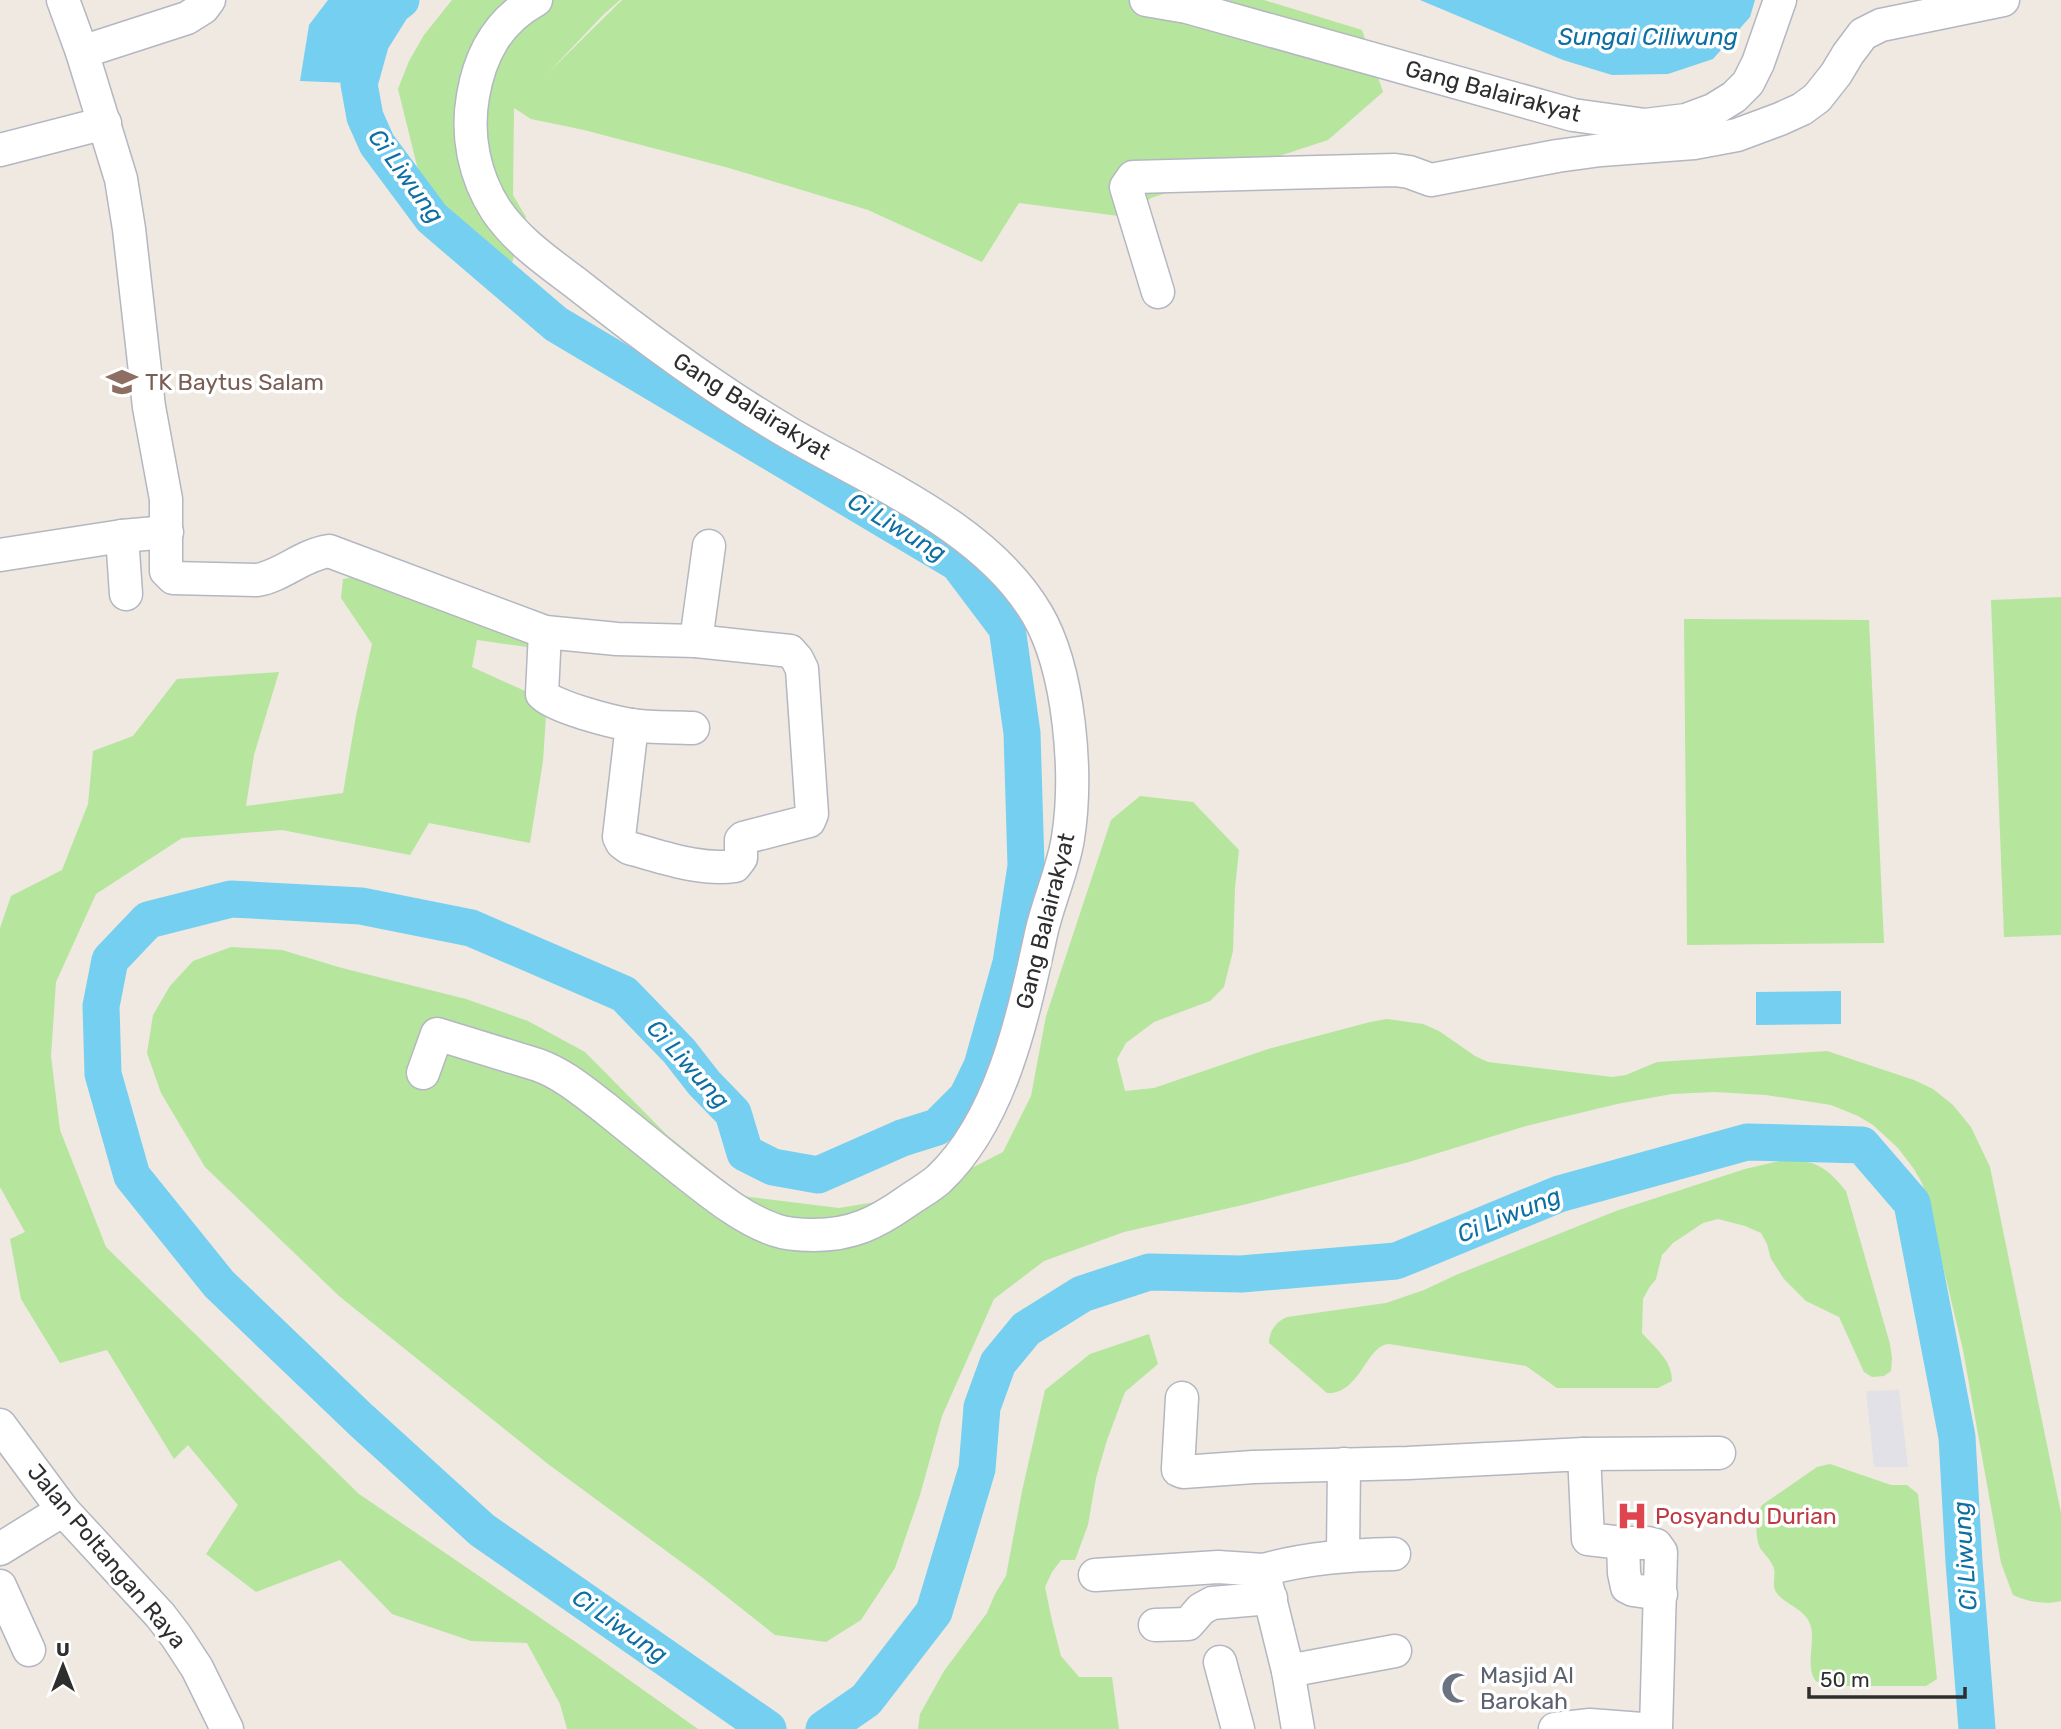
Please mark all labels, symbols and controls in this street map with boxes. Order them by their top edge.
water label: Sungai Ciliwung [1558,23,1738,51]
street label: Gang Balairakyat [1402,54,1584,128]
water label: Ci Liwung [362,123,450,229]
street label: Gang Balairakyat [668,346,836,466]
school or university icon: TK Baytus Salam [105,365,139,399]
place label: TK Baytus Salam [145,368,324,396]
water label: Ci Liwung [843,487,951,567]
street label: Gang Balairakyat [1010,830,1080,1012]
water label: Ci Liwung [641,1014,735,1114]
water label: Ci Liwung [1453,1182,1565,1248]
street label: Jalan Poltangan Raya [22,1458,192,1654]
hospital icon: Posyandu Durian [1615,1499,1649,1533]
water label: Ci Liwung [1947,1500,1983,1612]
place label: Posyandu Durian [1655,1502,1837,1530]
water label: Ci Liwung [567,1583,673,1669]
north arrow [28,1631,98,1701]
text: U [56,1638,70,1661]
scale bar [1809,1656,1965,1700]
place label: Masjid Al Barokah [1480,1661,1574,1715]
text: 50 m [1820,1667,1870,1692]
mosque icon: Masjid Al Barokah [1440,1671,1474,1705]

